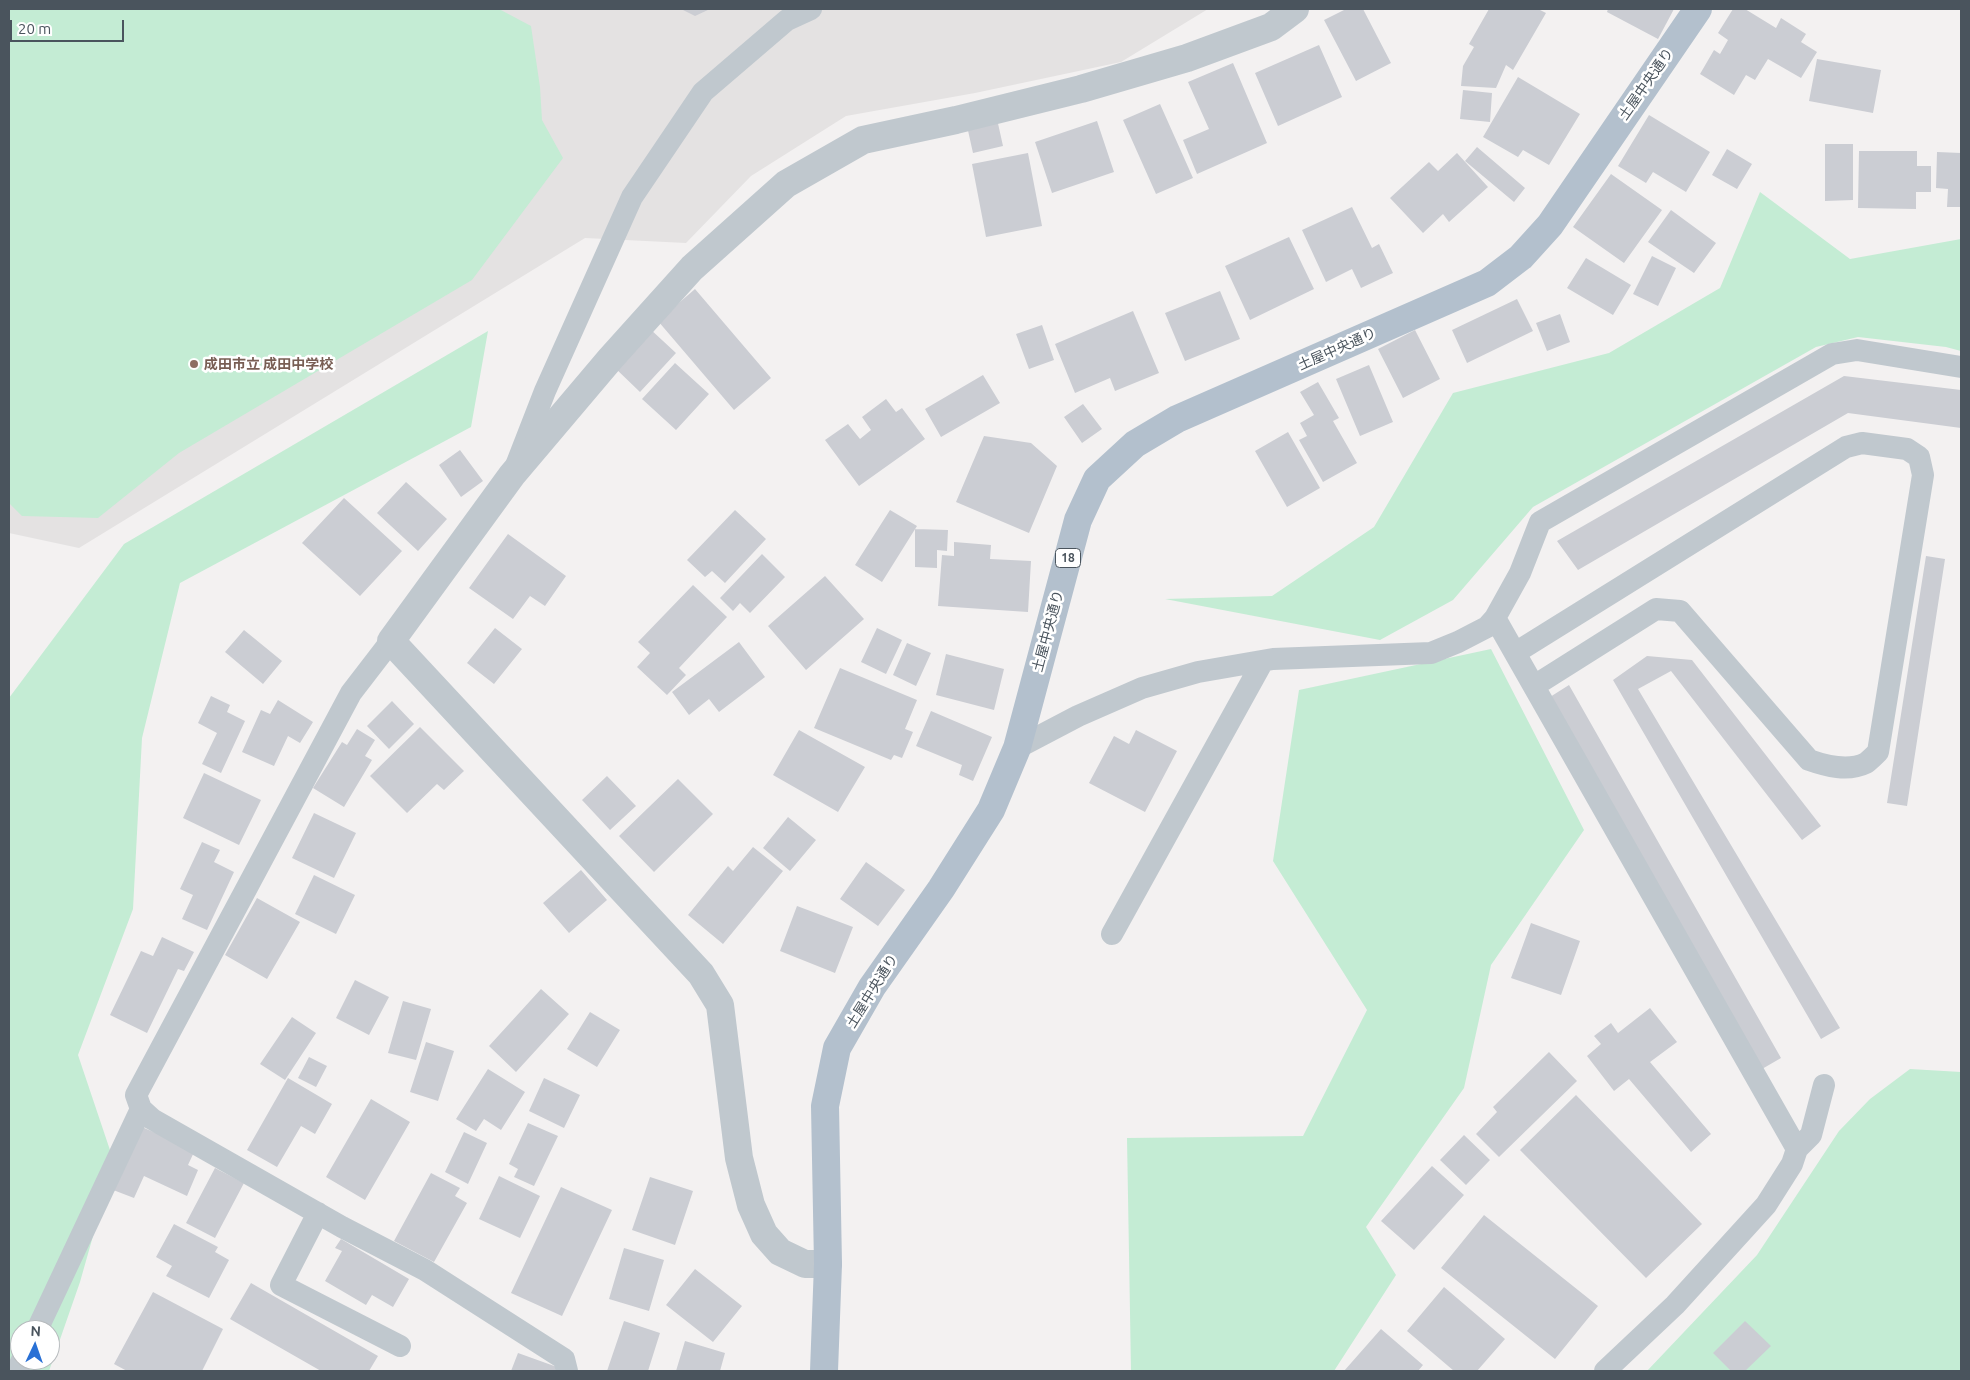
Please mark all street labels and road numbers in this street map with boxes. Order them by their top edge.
street label: 土屋中央通り [1615,45,1677,123]
street label: 土屋中央通り [1295,324,1379,374]
road number: 18 [1056,548,1080,568]
street label: 土屋中央通り [1029,588,1067,674]
street label: 土屋中央通り [843,951,901,1031]

